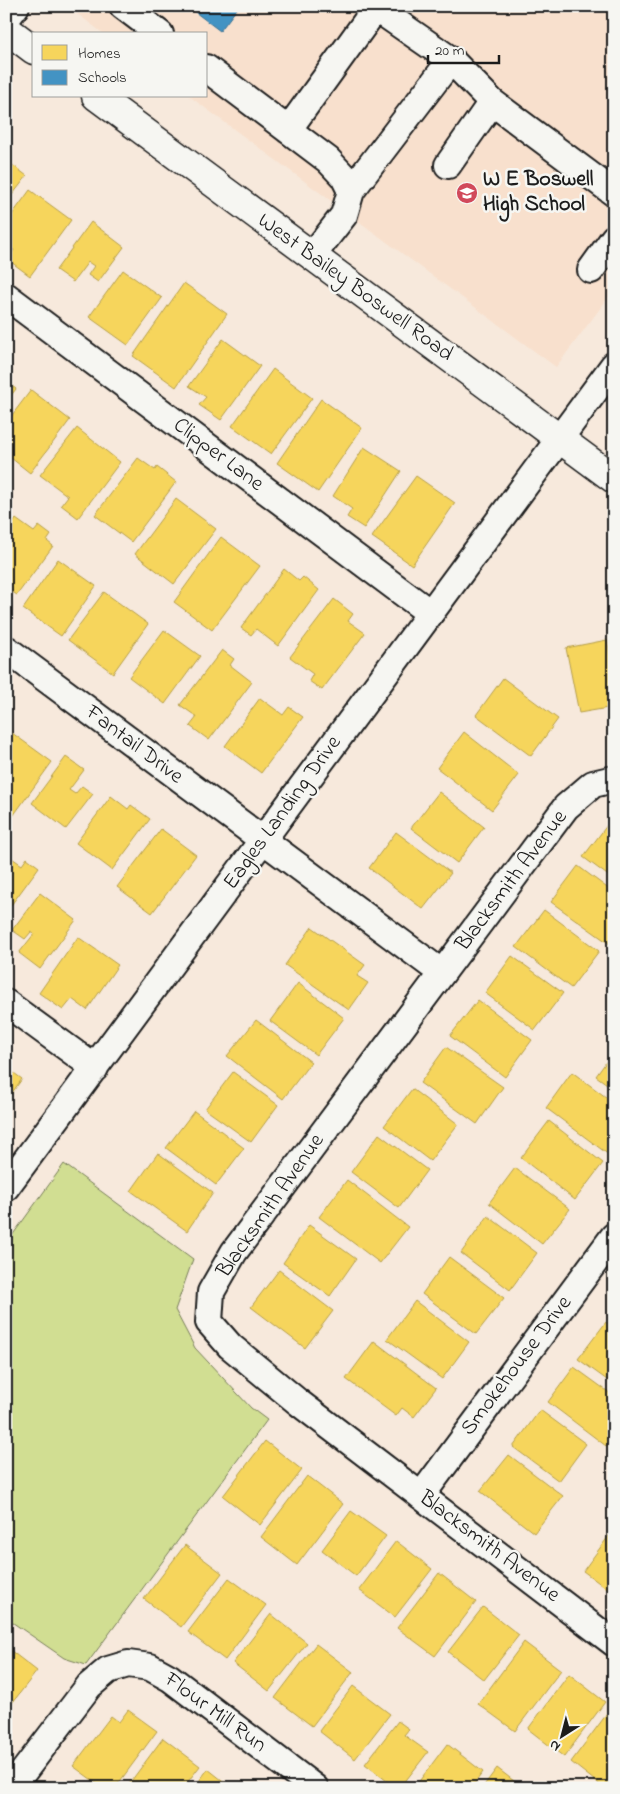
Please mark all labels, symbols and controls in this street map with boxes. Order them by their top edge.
legend [32,32,208,98]
scale bar [428,32,499,64]
text: 20 m [435,40,465,62]
text: Homes [78,43,121,65]
text: Schools [78,67,127,89]
place label: W E Boswell High School [483,164,594,222]
school or university icon: W E Boswell High School [455,181,479,205]
street label: West Bailey Boswell Road [250,206,460,371]
street label: Clipper Lane [166,410,270,500]
street label: Fantail Drive [78,697,190,793]
street label: Eagles Landing Drive [216,729,351,897]
street label: Blacksmith Avenue [448,803,576,959]
street label: Blacksmith Avenue [209,1127,333,1286]
street label: Smokehouse Drive [454,1289,581,1443]
street label: Blacksmith Avenue [411,1483,567,1611]
street label: Flour Mill Run [156,1664,273,1761]
north arrow [538,1712,588,1762]
text: N [545,1734,565,1757]

